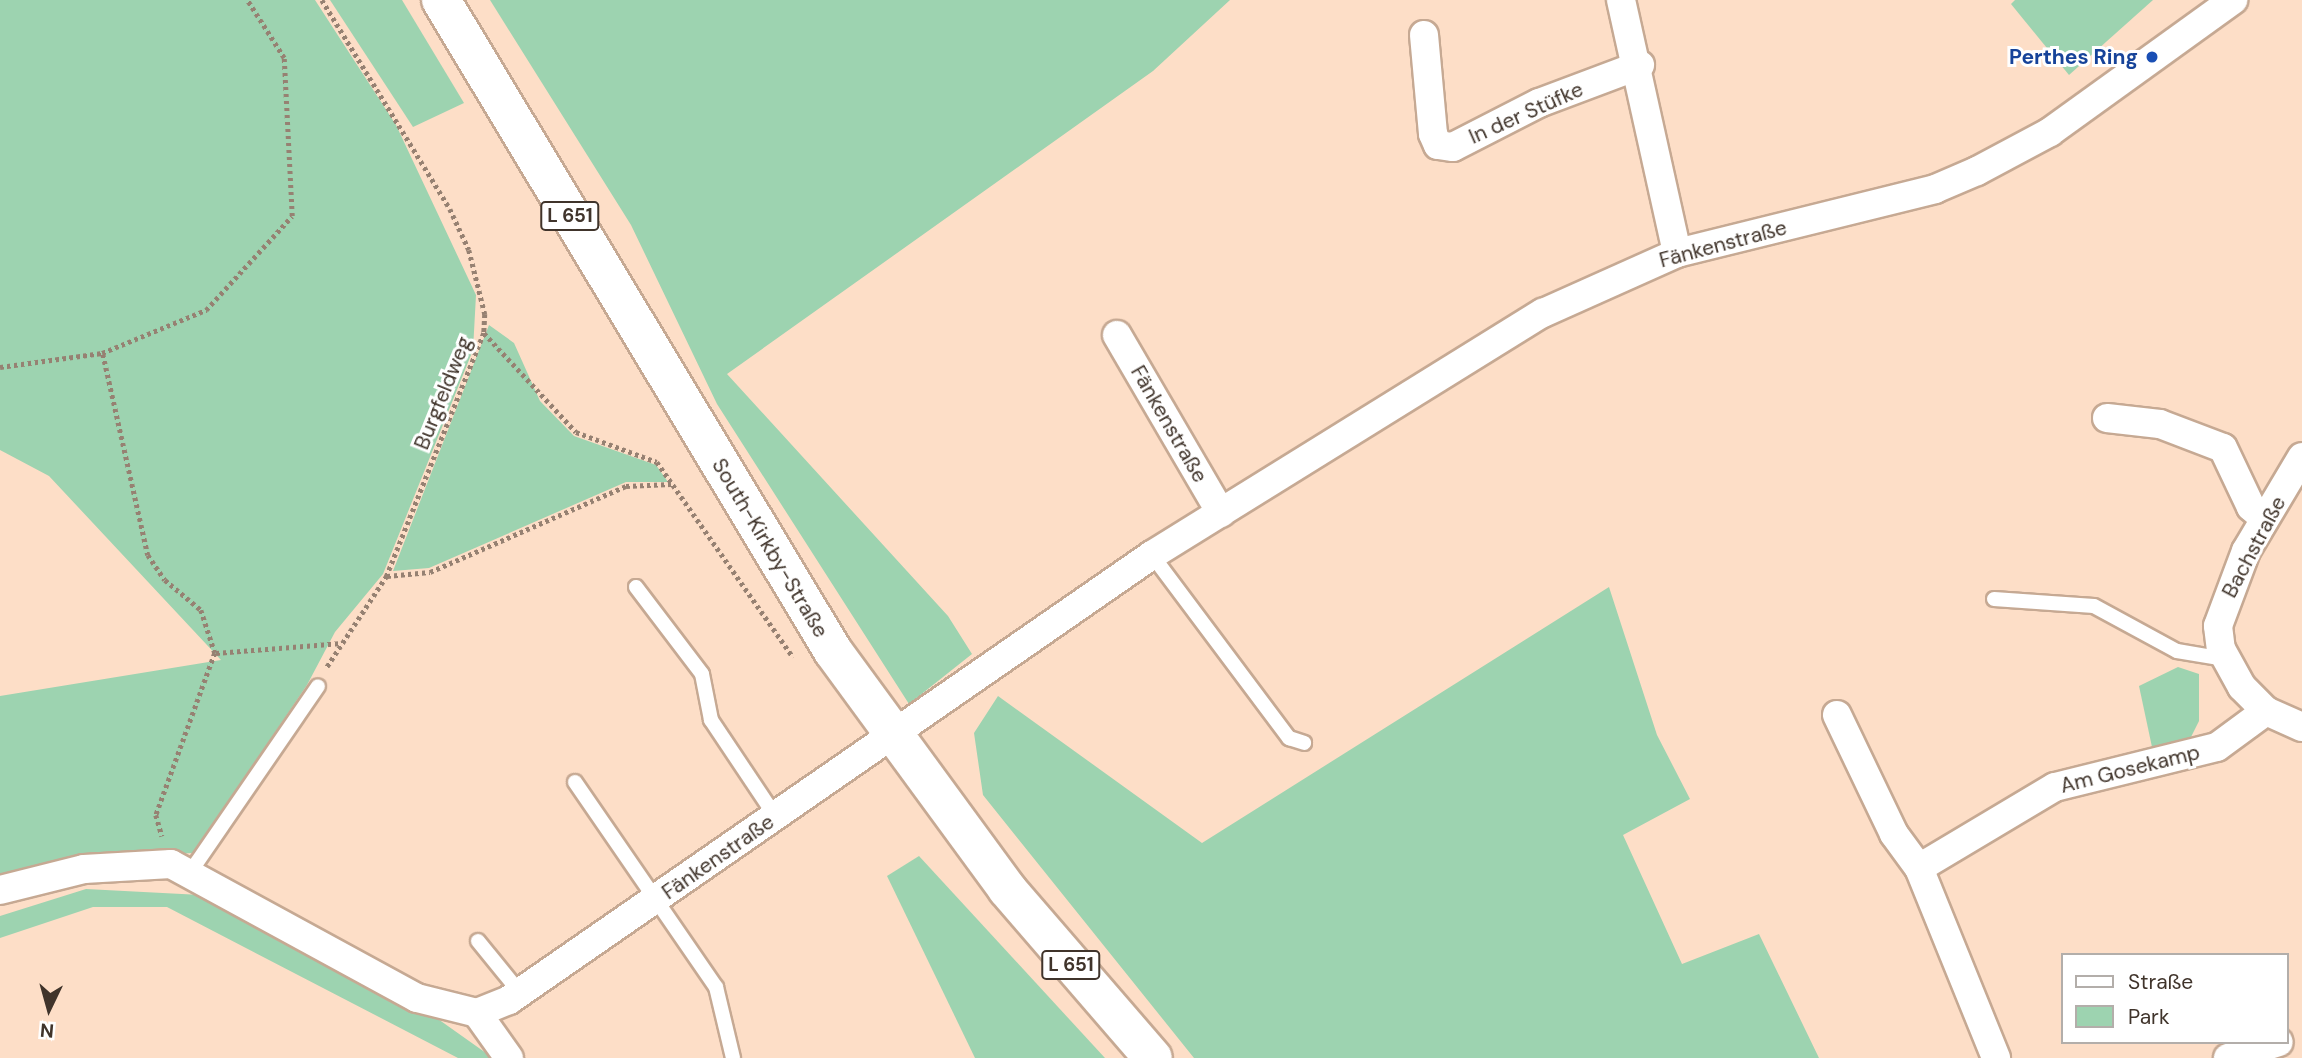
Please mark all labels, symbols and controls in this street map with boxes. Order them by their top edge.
place label: Perthes Ring [2009,44,2138,70]
marker: Perthes Ring [2144,49,2160,65]
street label: In der Stüfke [1465,77,1587,149]
road number: L 651 [540,200,600,232]
street label: Fänkenstraße [1657,215,1789,273]
street label: Burgfeldweg [409,333,477,453]
street label: Fänkenstraße [1125,361,1213,487]
street label: South-Kirkby-Straße [707,454,833,642]
street label: Bachstraße [2217,492,2291,602]
street label: Am Gosekamp [2058,739,2202,799]
street label: Fänkenstraße [657,809,779,905]
road number: L 651 [1041,950,1101,981]
legend [2060,953,2288,1044]
text: Straße [2128,968,2193,996]
north arrow [14,974,84,1044]
text: Park [2128,1003,2169,1031]
text: N [39,1017,55,1043]

